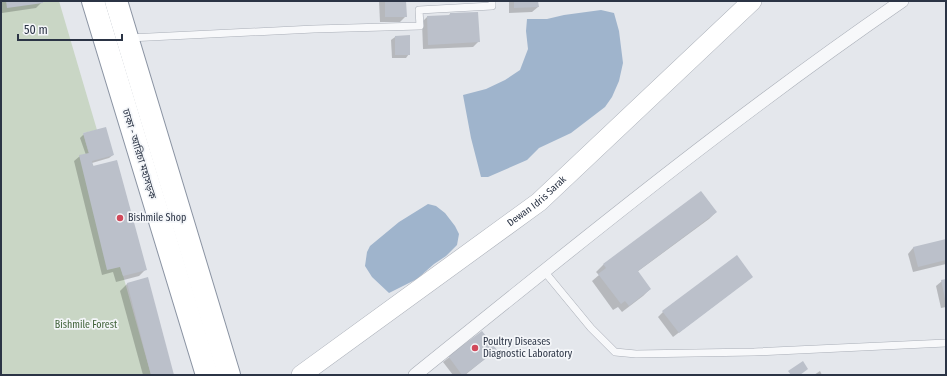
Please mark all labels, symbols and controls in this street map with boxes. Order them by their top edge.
scale bar [18,16,122,42]
text: 50 m [24,23,48,37]
street label: ঢাকা - আরিচা মহাসড়ক [119,107,159,201]
street label: Dewan Idris Sarak [505,173,569,229]
place label: Bishmile Shop [128,212,186,224]
marker: Bishmile Shop [115,213,125,223]
park label: Bishmile Forest [55,319,118,331]
place label: Poultry Diseases Diagnostic Laboratory [483,336,573,360]
marker: Poultry Diseases Diagnostic Laboratory [470,343,480,353]

